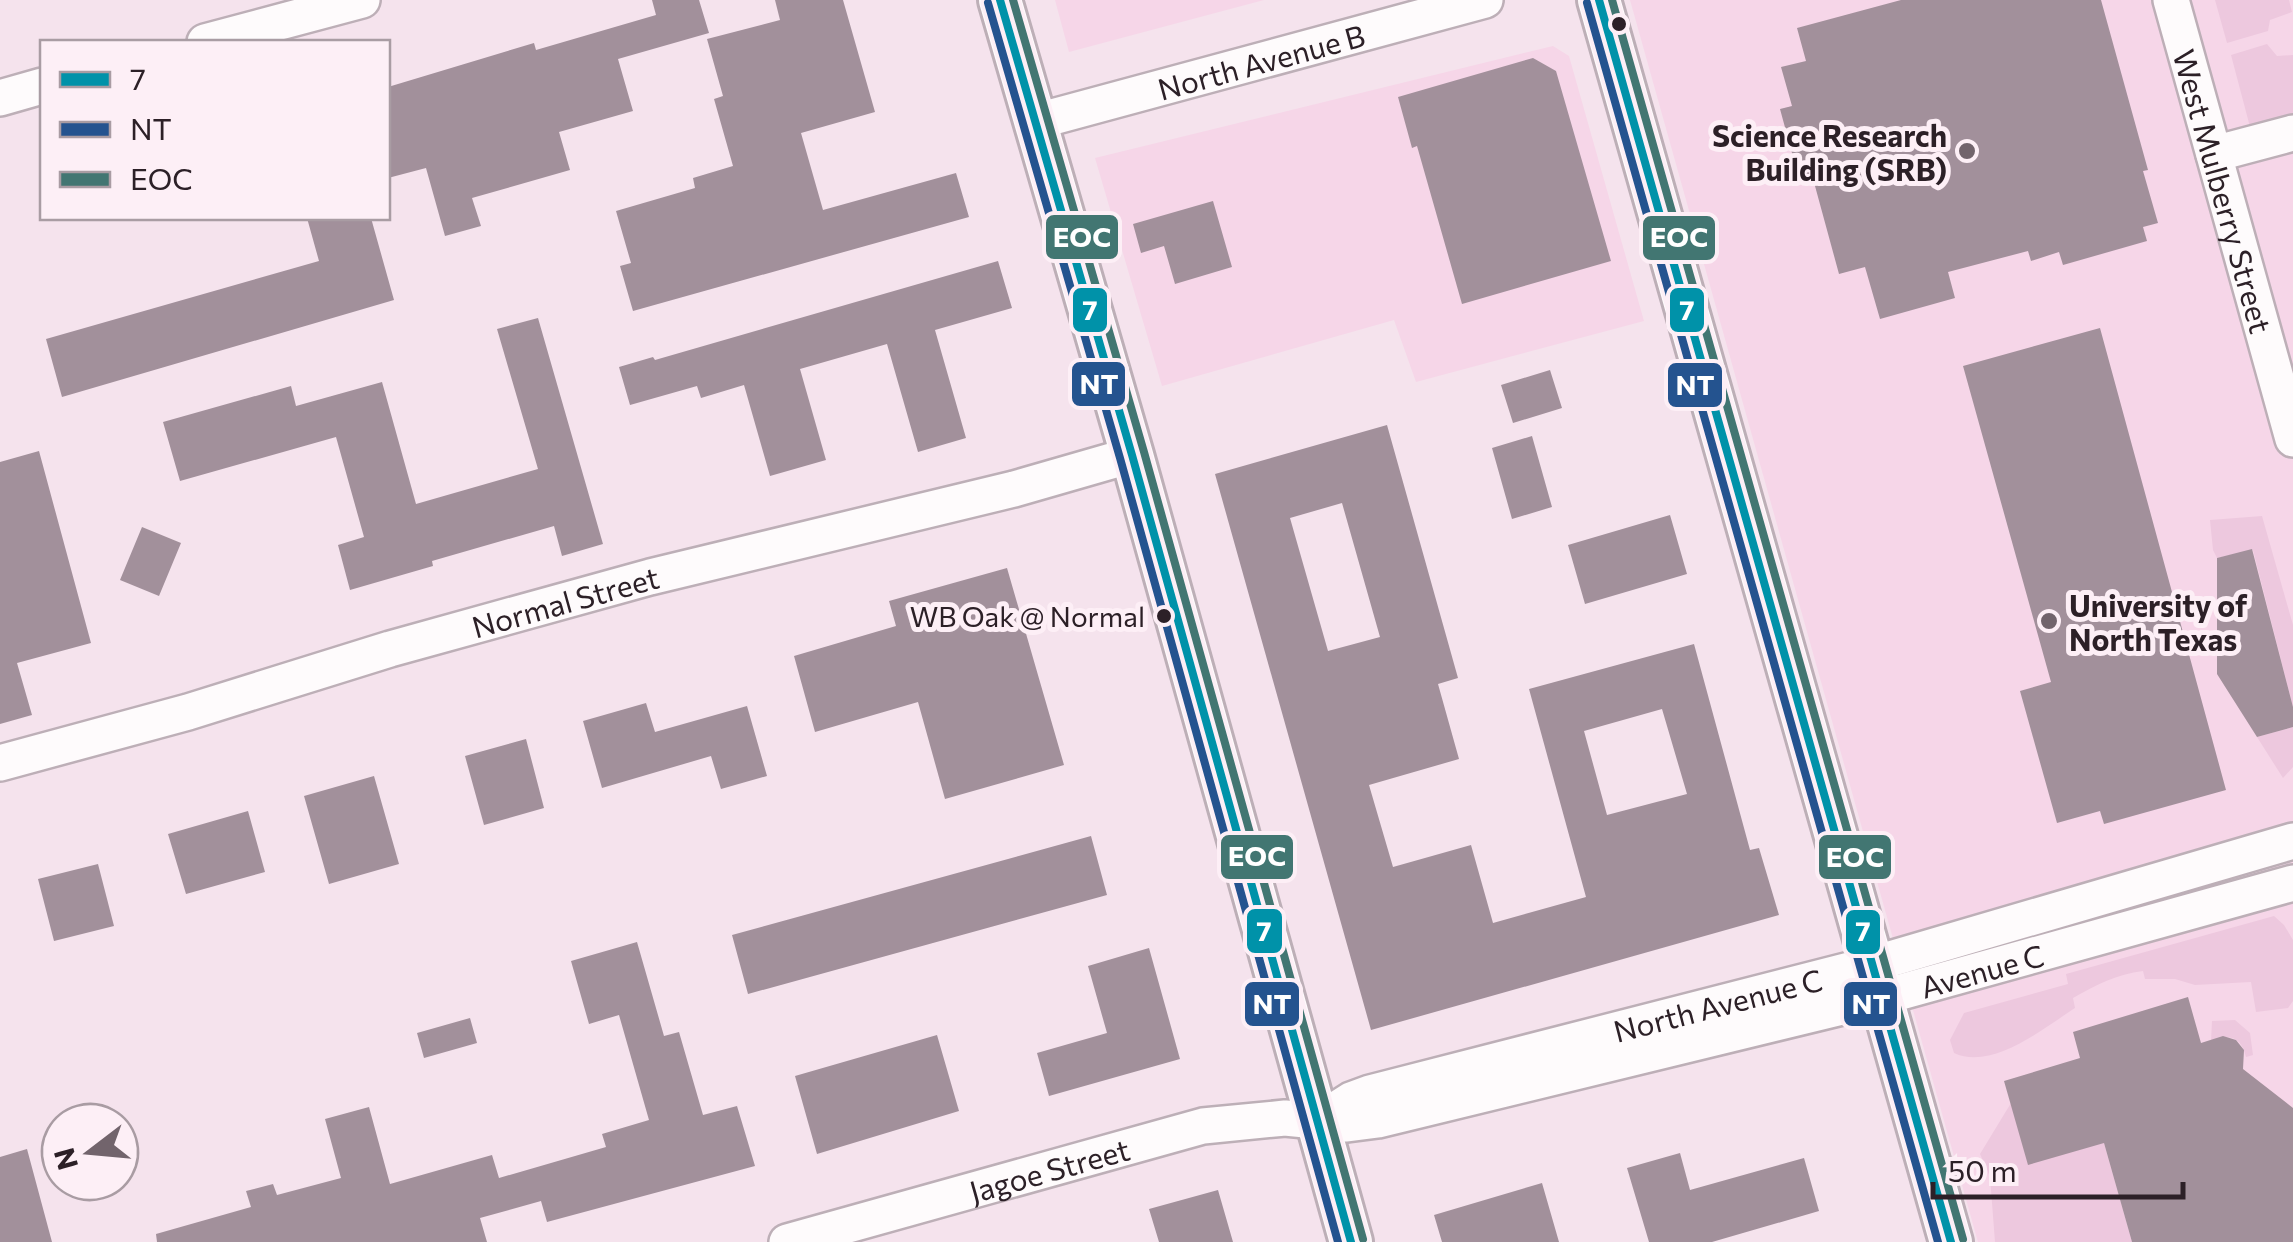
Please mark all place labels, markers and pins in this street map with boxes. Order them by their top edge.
unlabelled marker [1609,14,1629,34]
place label: Science Research Building (SRB) [1712,116,1947,187]
marker: Science Research Building (SRB) [1956,140,1978,162]
place label: University of North Texas [2069,586,2248,657]
place label: WB Oak @ Normal [910,599,1145,633]
marker: WB Oak @ Normal [1154,606,1174,626]
marker: University of North Texas [2038,610,2060,632]

